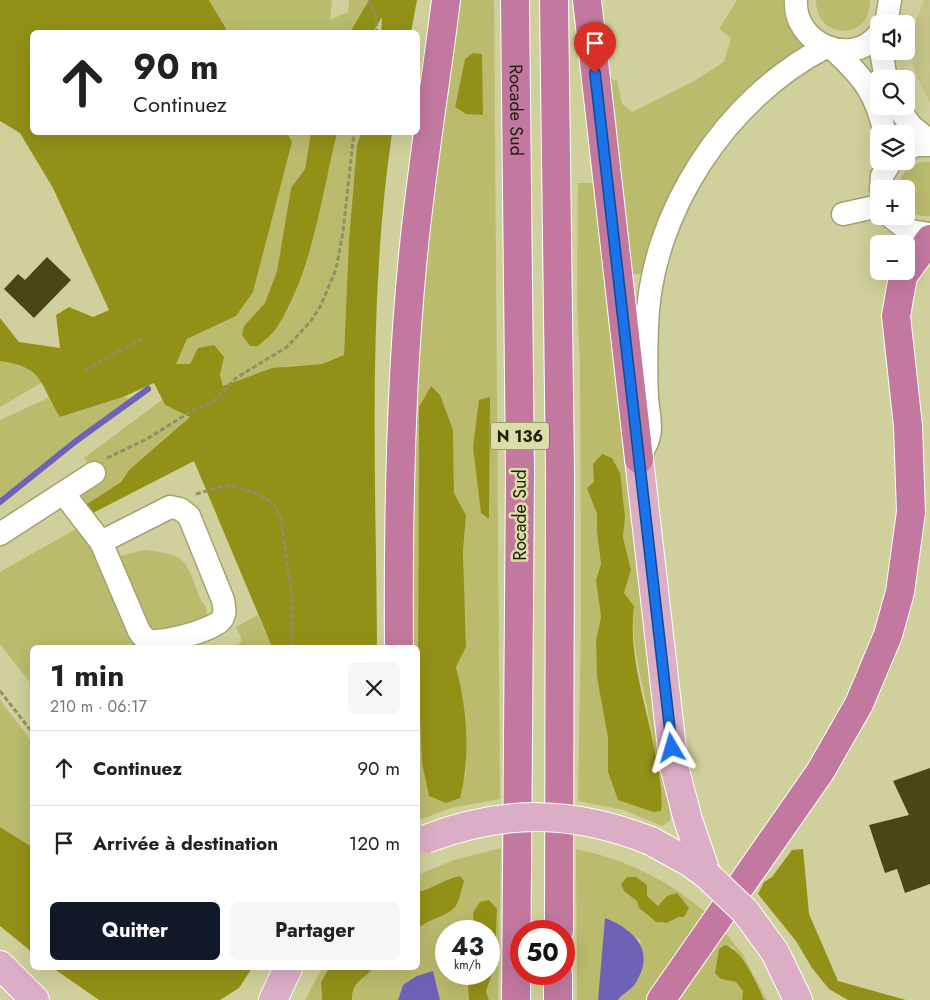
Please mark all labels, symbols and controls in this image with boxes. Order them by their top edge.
map controls [870,15,915,280]
button: sound [870,15,915,60]
pin [574,22,616,73]
icon: arrive [581,29,609,57]
text: 90 m [133,42,219,92]
icon: ahead [50,50,115,115]
street label: Rocade Sud [503,64,530,156]
button: search [870,70,915,115]
text: Continuez [133,88,227,120]
button: layers [870,125,915,170]
button: + [870,180,915,225]
button: − [870,235,915,280]
road number: N 136 [491,422,549,450]
street label: Rocade Sud [507,469,533,561]
text: 1 min [50,654,124,697]
button: close [348,662,400,714]
text: 210 m · 06:17 [50,695,147,718]
position arrow [645,721,697,773]
icon: ahead [50,754,78,782]
text: Continuez [93,755,182,782]
text: 90 m [357,755,400,782]
icon: arrive [50,829,78,857]
text: Arrivée à destination [93,830,278,857]
text: 120 m [349,830,400,857]
button: Quitter [50,902,220,960]
button: Partager [230,902,400,960]
speed limit sign: 50 [510,920,575,985]
text: 43 [451,928,484,964]
text: km/h [454,956,481,974]

